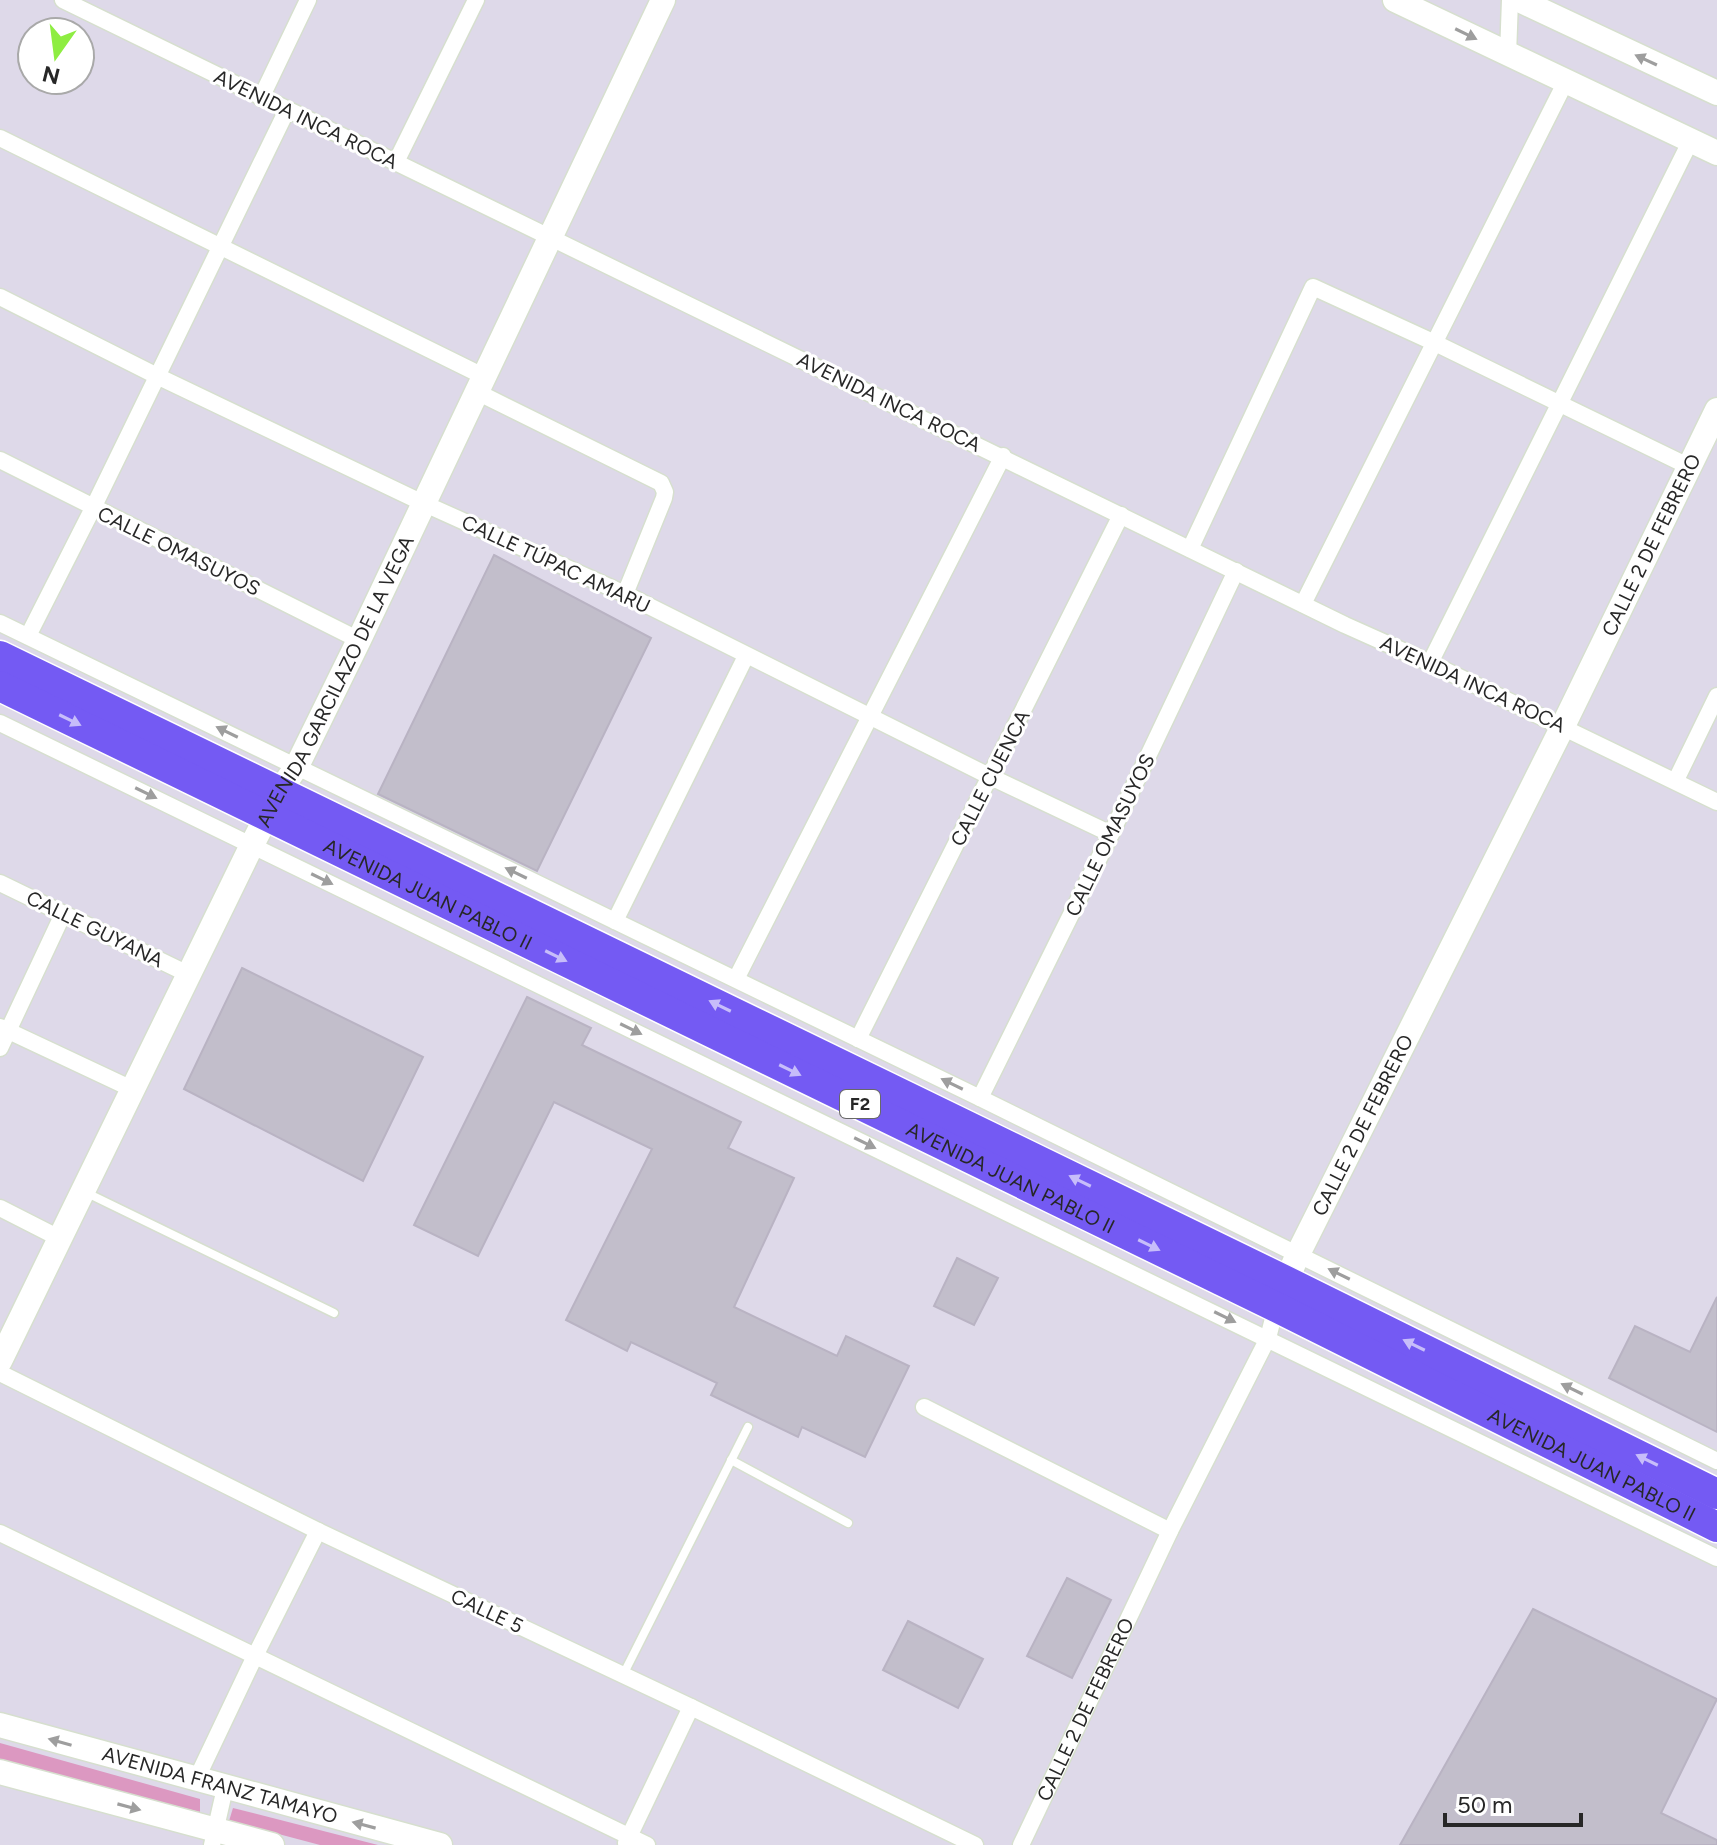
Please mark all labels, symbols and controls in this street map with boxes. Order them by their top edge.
north arrow [16,16,96,96]
one-way arrow [1454,27,1477,41]
one-way arrow [1635,53,1658,67]
text: N [40,60,63,90]
street label: AVENIDA INCA ROCA [210,64,402,174]
street label: AVENIDA INCA ROCA [793,347,985,457]
street label: CALLE 2 DE FEBRERO [1597,450,1706,640]
street label: CALLE OMASUYOS [94,501,264,601]
street label: CALLE TÚPAC AMARU [458,510,654,618]
street label: AVENIDA GARCILAZO DE LA VEGA [251,531,419,831]
street label: AVENIDA INCA ROCA [1377,631,1570,738]
street label: CALLE CUENCA [945,706,1035,850]
one-way arrow [59,713,82,727]
one-way arrow [215,725,238,739]
street label: CALLE OMASUYOS [1060,750,1160,920]
one-way arrow [134,786,157,800]
street label: AVENIDA JUAN PABLO II [320,833,536,955]
one-way arrow [505,866,528,880]
one-way arrow [310,872,333,886]
street label: CALLE GUYANA [23,885,168,973]
one-way arrow [545,949,568,962]
one-way arrow [709,999,732,1013]
one-way arrow [620,1022,643,1036]
street label: CALLE 2 DE FEBRERO [1307,1031,1418,1220]
one-way arrow [778,1063,801,1077]
one-way arrow [940,1077,963,1091]
road number: F2 [840,1090,880,1118]
street label: AVENIDA JUAN PABLO II [903,1117,1119,1239]
one-way arrow [854,1136,877,1149]
one-way arrow [1068,1174,1092,1188]
one-way arrow [1137,1238,1161,1252]
one-way arrow [1327,1267,1350,1281]
one-way arrow [1213,1310,1237,1324]
one-way arrow [1402,1338,1425,1351]
one-way arrow [1560,1382,1583,1396]
street label: AVENIDA JUAN PABLO II [1484,1403,1700,1526]
one-way arrow [1636,1453,1659,1467]
street label: CALLE 5 [447,1584,527,1638]
street label: CALLE 2 DE FEBRERO [1032,1614,1139,1805]
one-way arrow [47,1735,72,1747]
street label: AVENIDA FRANZ TAMAYO [100,1741,340,1829]
scale bar [1445,1777,1581,1827]
text: 50 m [1457,1790,1513,1819]
one-way arrow [117,1801,142,1813]
one-way arrow [352,1818,376,1831]

